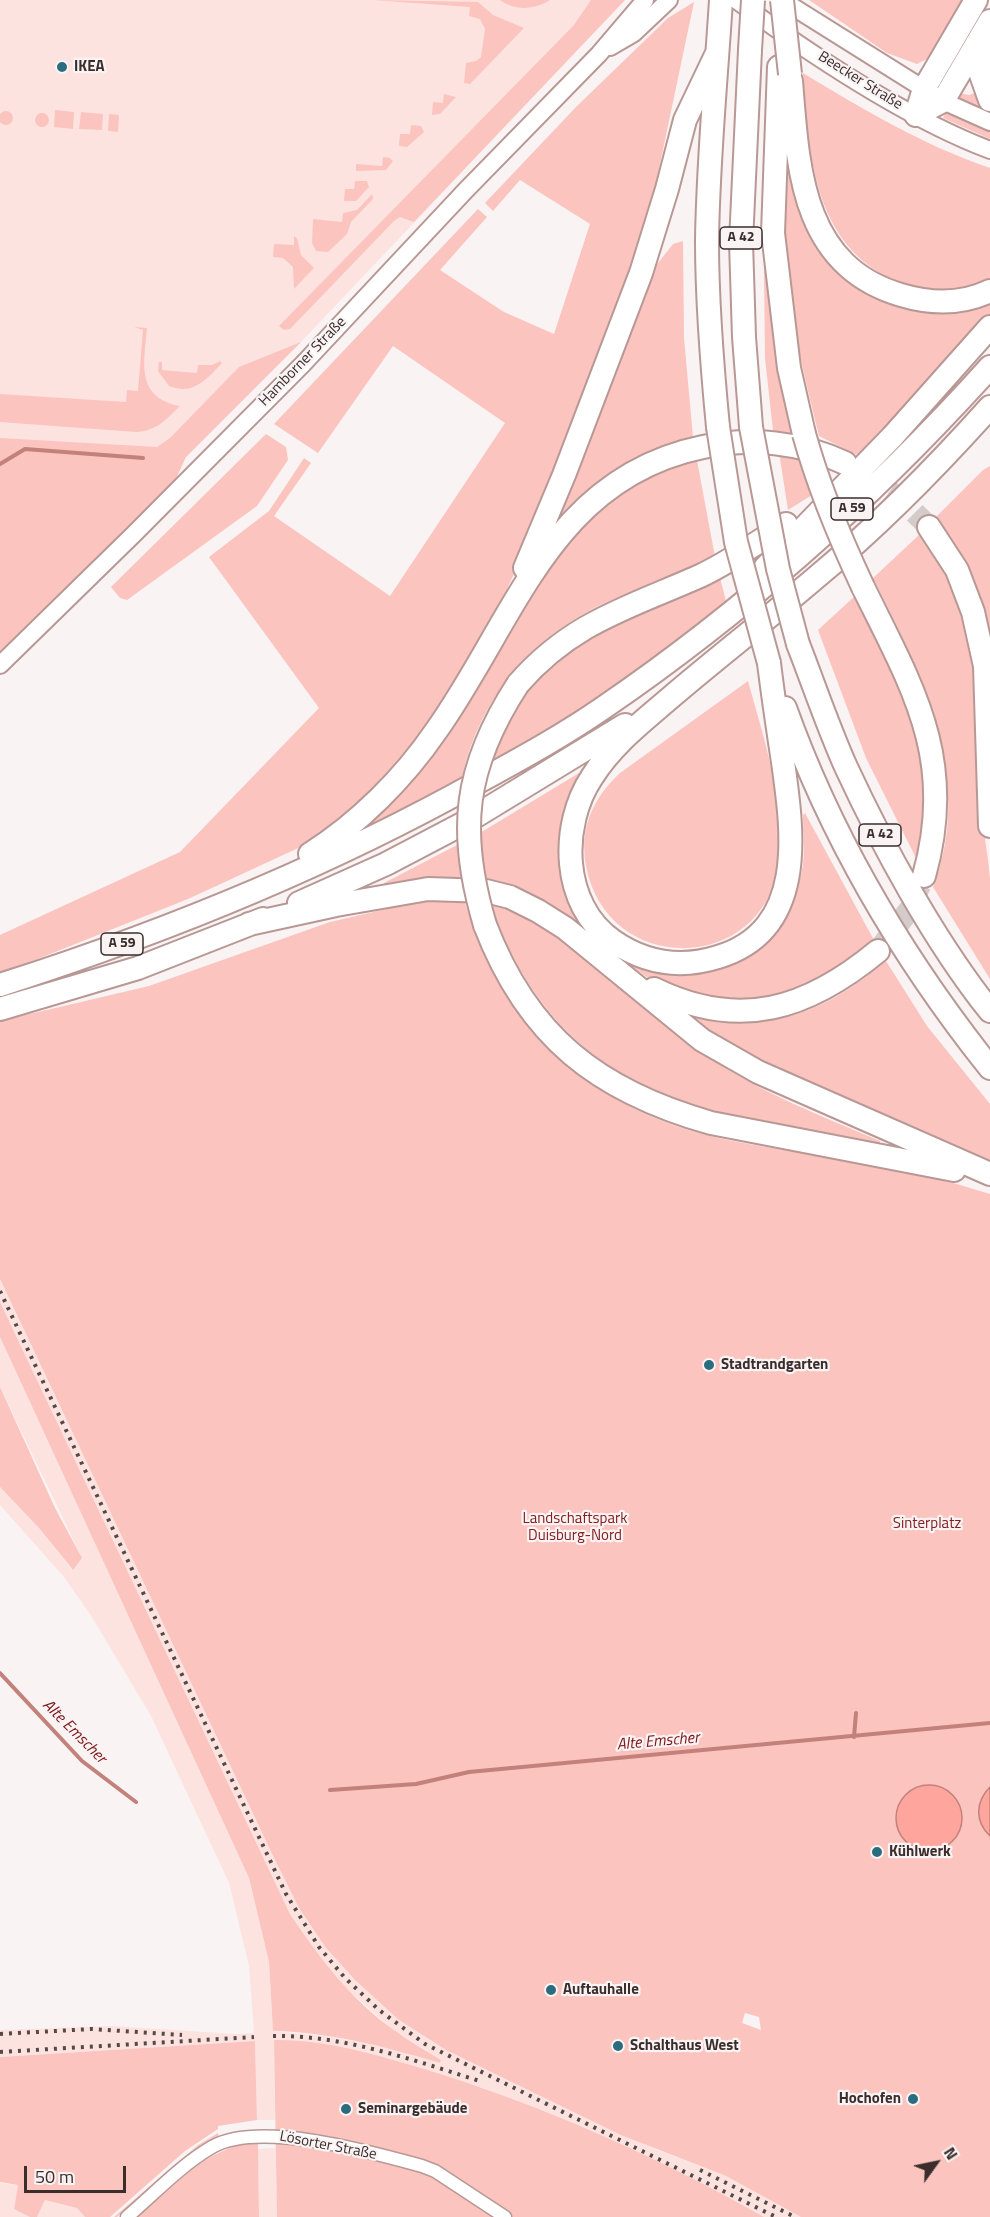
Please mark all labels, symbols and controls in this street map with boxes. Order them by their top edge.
street label: Beecker Straße [814,48,906,114]
place label: IKEA [74,58,105,76]
marker: IKEA [55,60,69,74]
road number: A 42 [720,227,762,249]
street label: Hamborner Straße [256,314,350,410]
road number: A 59 [831,498,873,520]
road number: A 42 [859,824,901,846]
road number: A 59 [101,933,143,955]
place label: Stadtrandgarten [721,1356,828,1374]
marker: Stadtrandgarten [702,1358,716,1372]
park label: Landschaftspark Duisburg-Nord [523,1510,627,1545]
park label: Sinterplatz [893,1515,961,1533]
water label: Alte Emscher [38,1696,110,1768]
water label: Alte Emscher [616,1729,700,1755]
place label: Kühlwerk [889,1843,951,1861]
marker: Kühlwerk [870,1845,884,1859]
place label: Auftauhalle [563,1981,639,1999]
marker: Auftauhalle [544,1983,558,1997]
place label: Schalthaus West [630,2037,739,2055]
marker: Schalthaus West [611,2039,625,2053]
place label: Hochofen [839,2090,901,2108]
marker: Hochofen [906,2092,920,2106]
place label: Seminargebäude [358,2100,467,2118]
marker: Seminargebäude [339,2102,353,2116]
street label: Lösorter Straße [278,2128,378,2164]
north arrow [906,2133,966,2193]
text: N [938,2142,964,2164]
scale bar [27,2154,129,2192]
text: 50 m [35,2163,74,2190]

